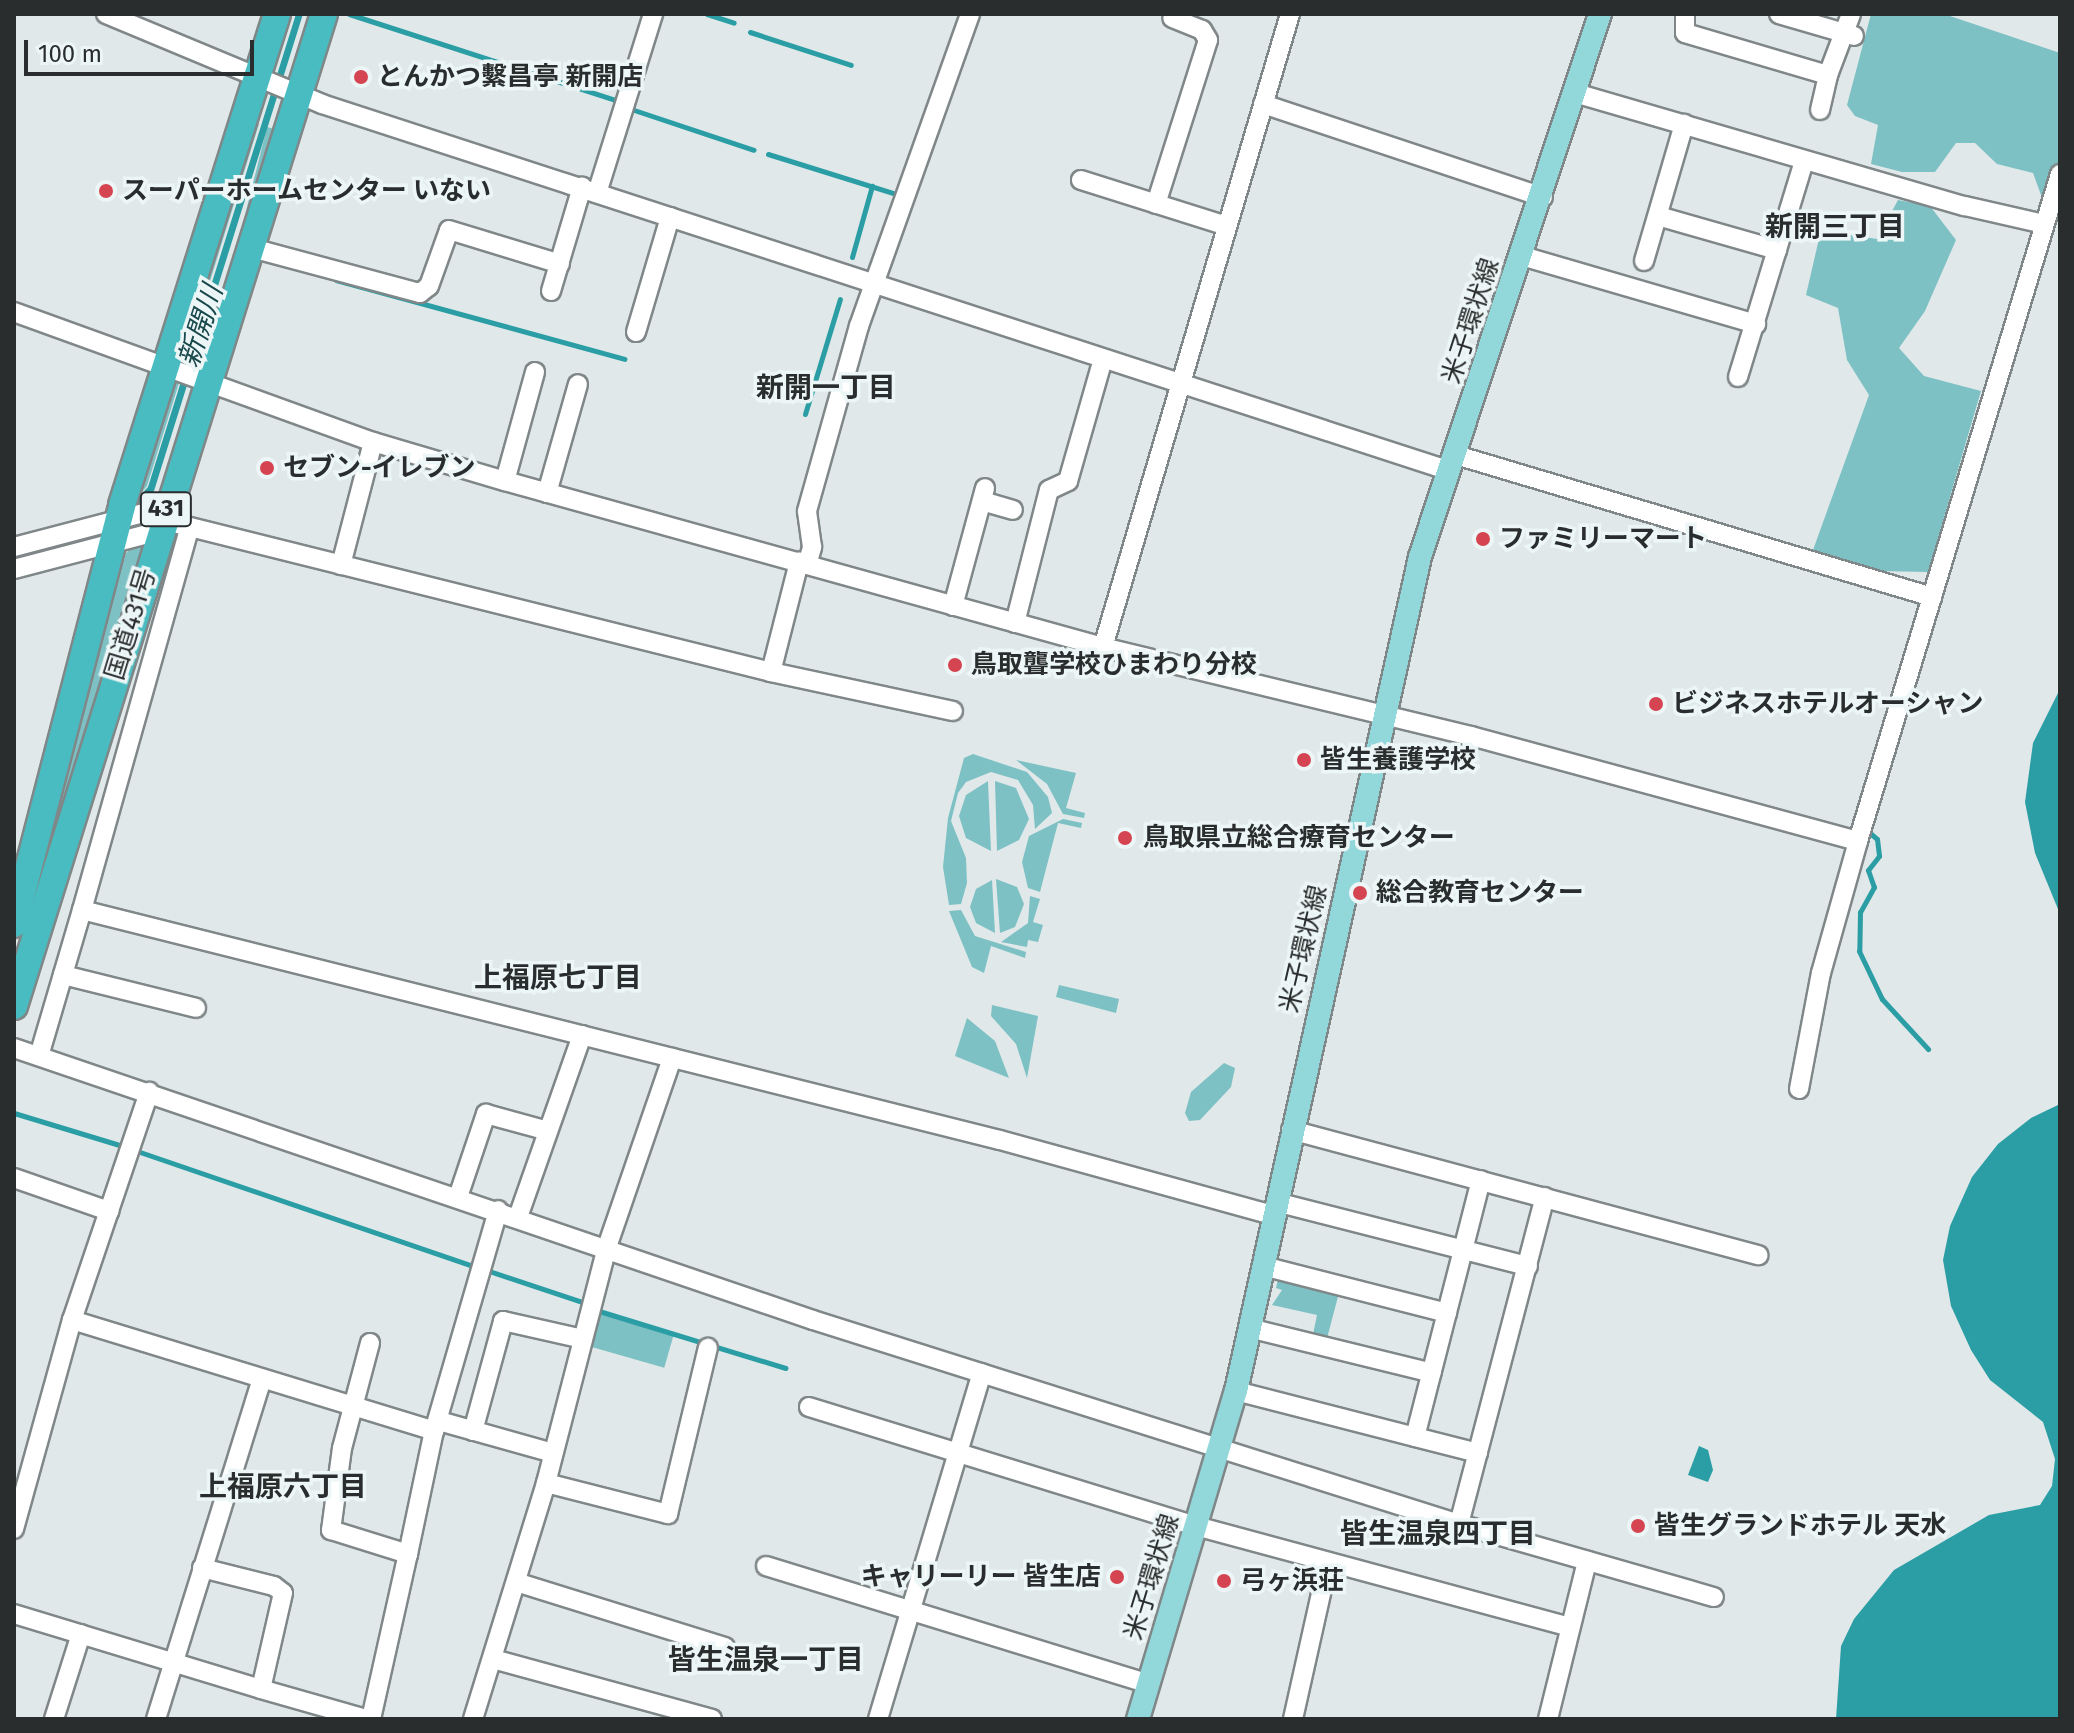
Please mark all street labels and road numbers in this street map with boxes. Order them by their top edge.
street label: 米子環状線 [1436,254,1506,388]
road number: 431 [138,489,194,529]
street label: 国道431号 [99,564,163,684]
street label: 米子環状線 [1274,882,1334,1016]
street label: 米子環状線 [1118,1510,1186,1644]

